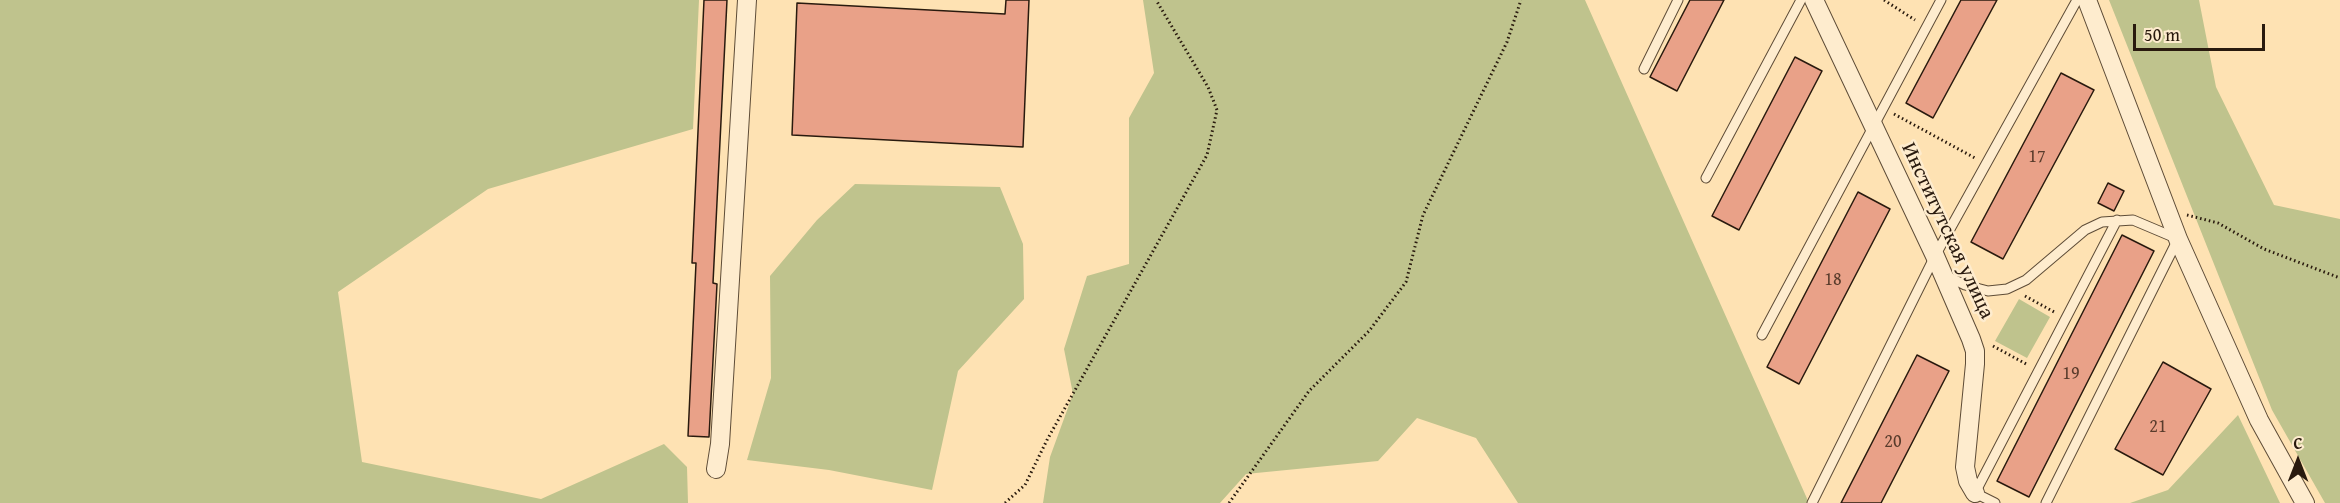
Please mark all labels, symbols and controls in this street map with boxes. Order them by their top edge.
scale bar [2136,12,2268,50]
text: 50 m [2144,21,2180,48]
street label: Институтская улица [1895,139,1999,323]
house number: 17 [2028,146,2046,168]
house number: 18 [1824,269,1842,291]
house number: 19 [2062,363,2080,385]
house number: 21 [2149,416,2167,438]
house number: 20 [1884,431,1902,453]
north arrow [2268,431,2328,491]
text: С [2293,431,2303,455]

